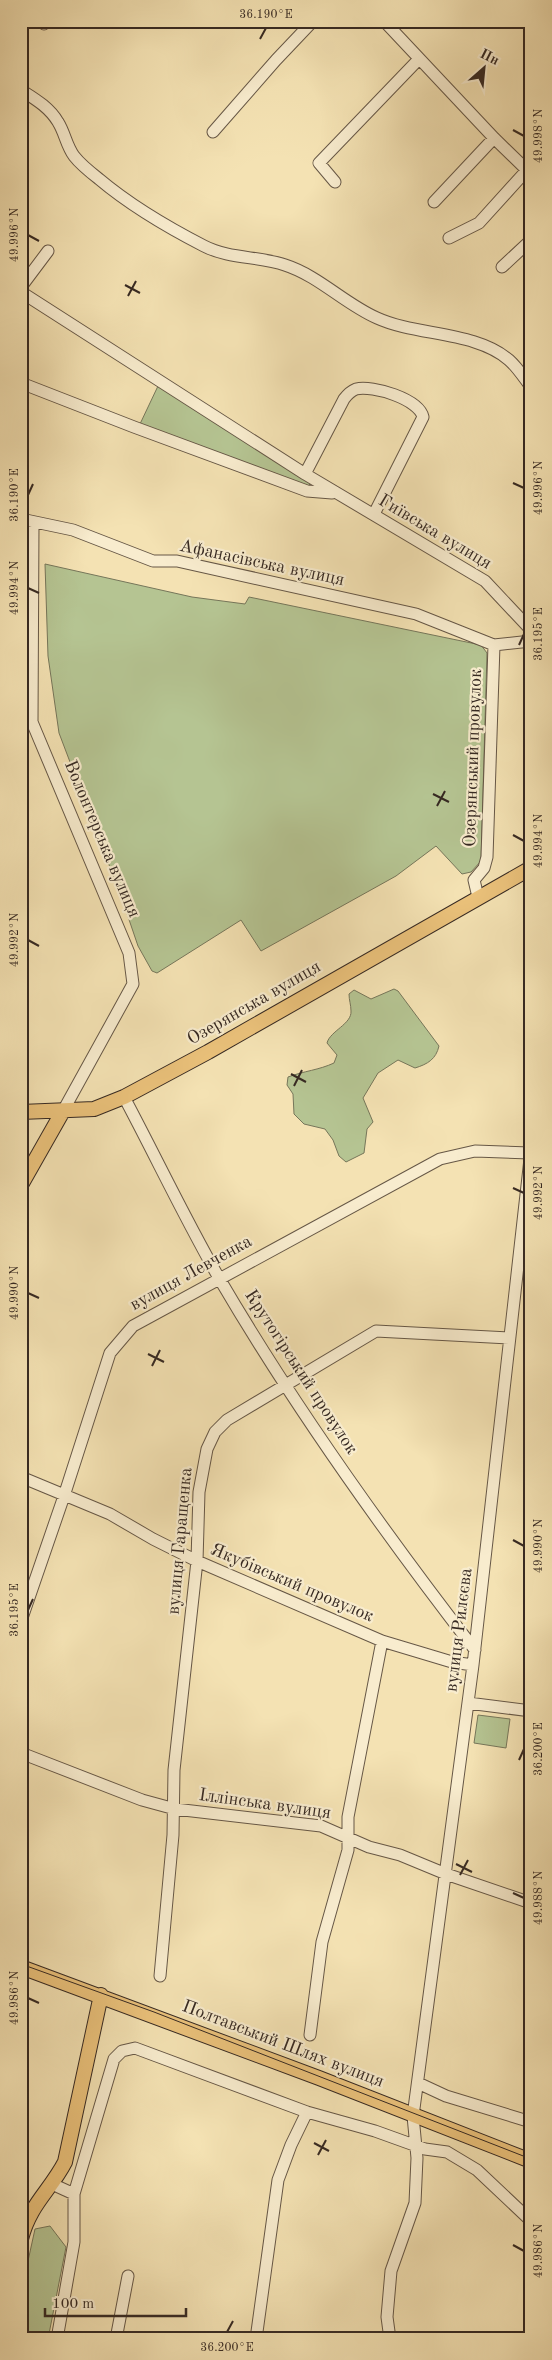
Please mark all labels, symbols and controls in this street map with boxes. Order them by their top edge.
text: 36.190°E [239,9,293,21]
north arrow [460,42,510,92]
text: Пн [478,47,501,68]
text: 49.998°N [533,109,545,163]
text: 49.996°N [9,208,21,262]
text: 49.996°N [533,461,545,515]
text: 36.190°E [9,468,21,522]
street label: Гиївська вулиця [375,491,495,573]
street label: Афанасівська вулиця [178,537,346,590]
text: 49.994°N [9,561,21,615]
text: 36.195°E [532,607,545,661]
street label: Озерянський провулок [461,669,485,847]
street label: Волонтерська вулиця [61,758,143,920]
text: 49.994°N [533,814,545,868]
text: 49.992°N [9,913,21,967]
street label: Озерянська вулиця [184,958,324,1048]
text: 49.992°N [533,1166,545,1220]
street label: вулиця Левченка [127,1232,255,1314]
text: 49.990°N [9,1266,21,1320]
street label: Крутогірський провулок [241,1287,361,1457]
street label: вулиця Гаращенка [165,1467,195,1615]
text: 49.990°N [533,1519,545,1573]
street label: Якубівський провулок [208,1540,376,1626]
street label: вулиця Рилєєва [442,1567,476,1693]
text: 36.195°E [8,1583,21,1637]
text: 36.200°E [533,1722,545,1776]
street label: Іллінська вулиця [198,1786,332,1822]
text: 49.988°N [533,1871,545,1925]
text: 49.986°N [9,1971,21,2025]
street label: Полтавський Шлях вулиця [180,1997,386,2091]
text: 49.986°N [533,2224,545,2278]
scale bar [45,2285,186,2317]
text: 100 m [52,2297,94,2312]
text: 36.200°E [200,2342,254,2354]

